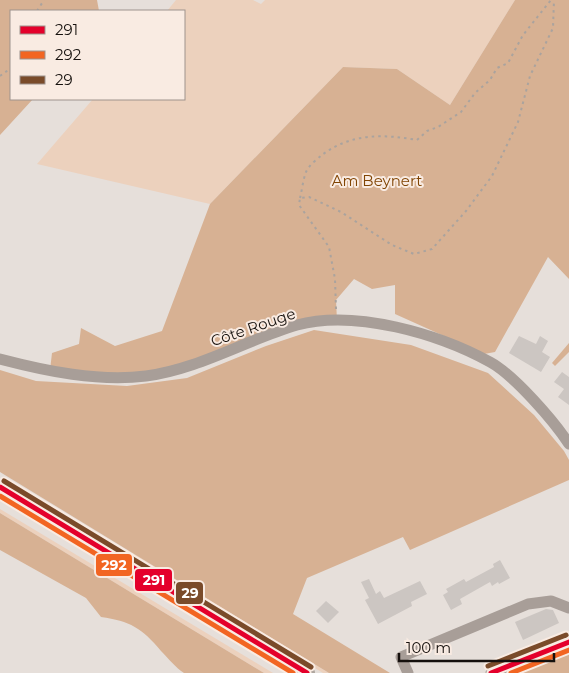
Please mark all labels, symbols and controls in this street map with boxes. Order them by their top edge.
legend [10,10,185,100]
text: 291 [55,20,78,39]
text: 292 [55,45,81,64]
text: 29 [55,70,73,89]
park label: Am Beynert [332,171,422,190]
street label: Côte Rouge [208,304,298,350]
line badge: 292 [95,553,133,577]
text: 292 [101,556,127,574]
line badge: 291 [134,568,173,592]
text: 291 [143,571,165,589]
line badge: 29 [175,581,204,605]
text: 29 [181,584,199,602]
scale bar [399,630,554,662]
text: 100 m [406,638,451,657]

